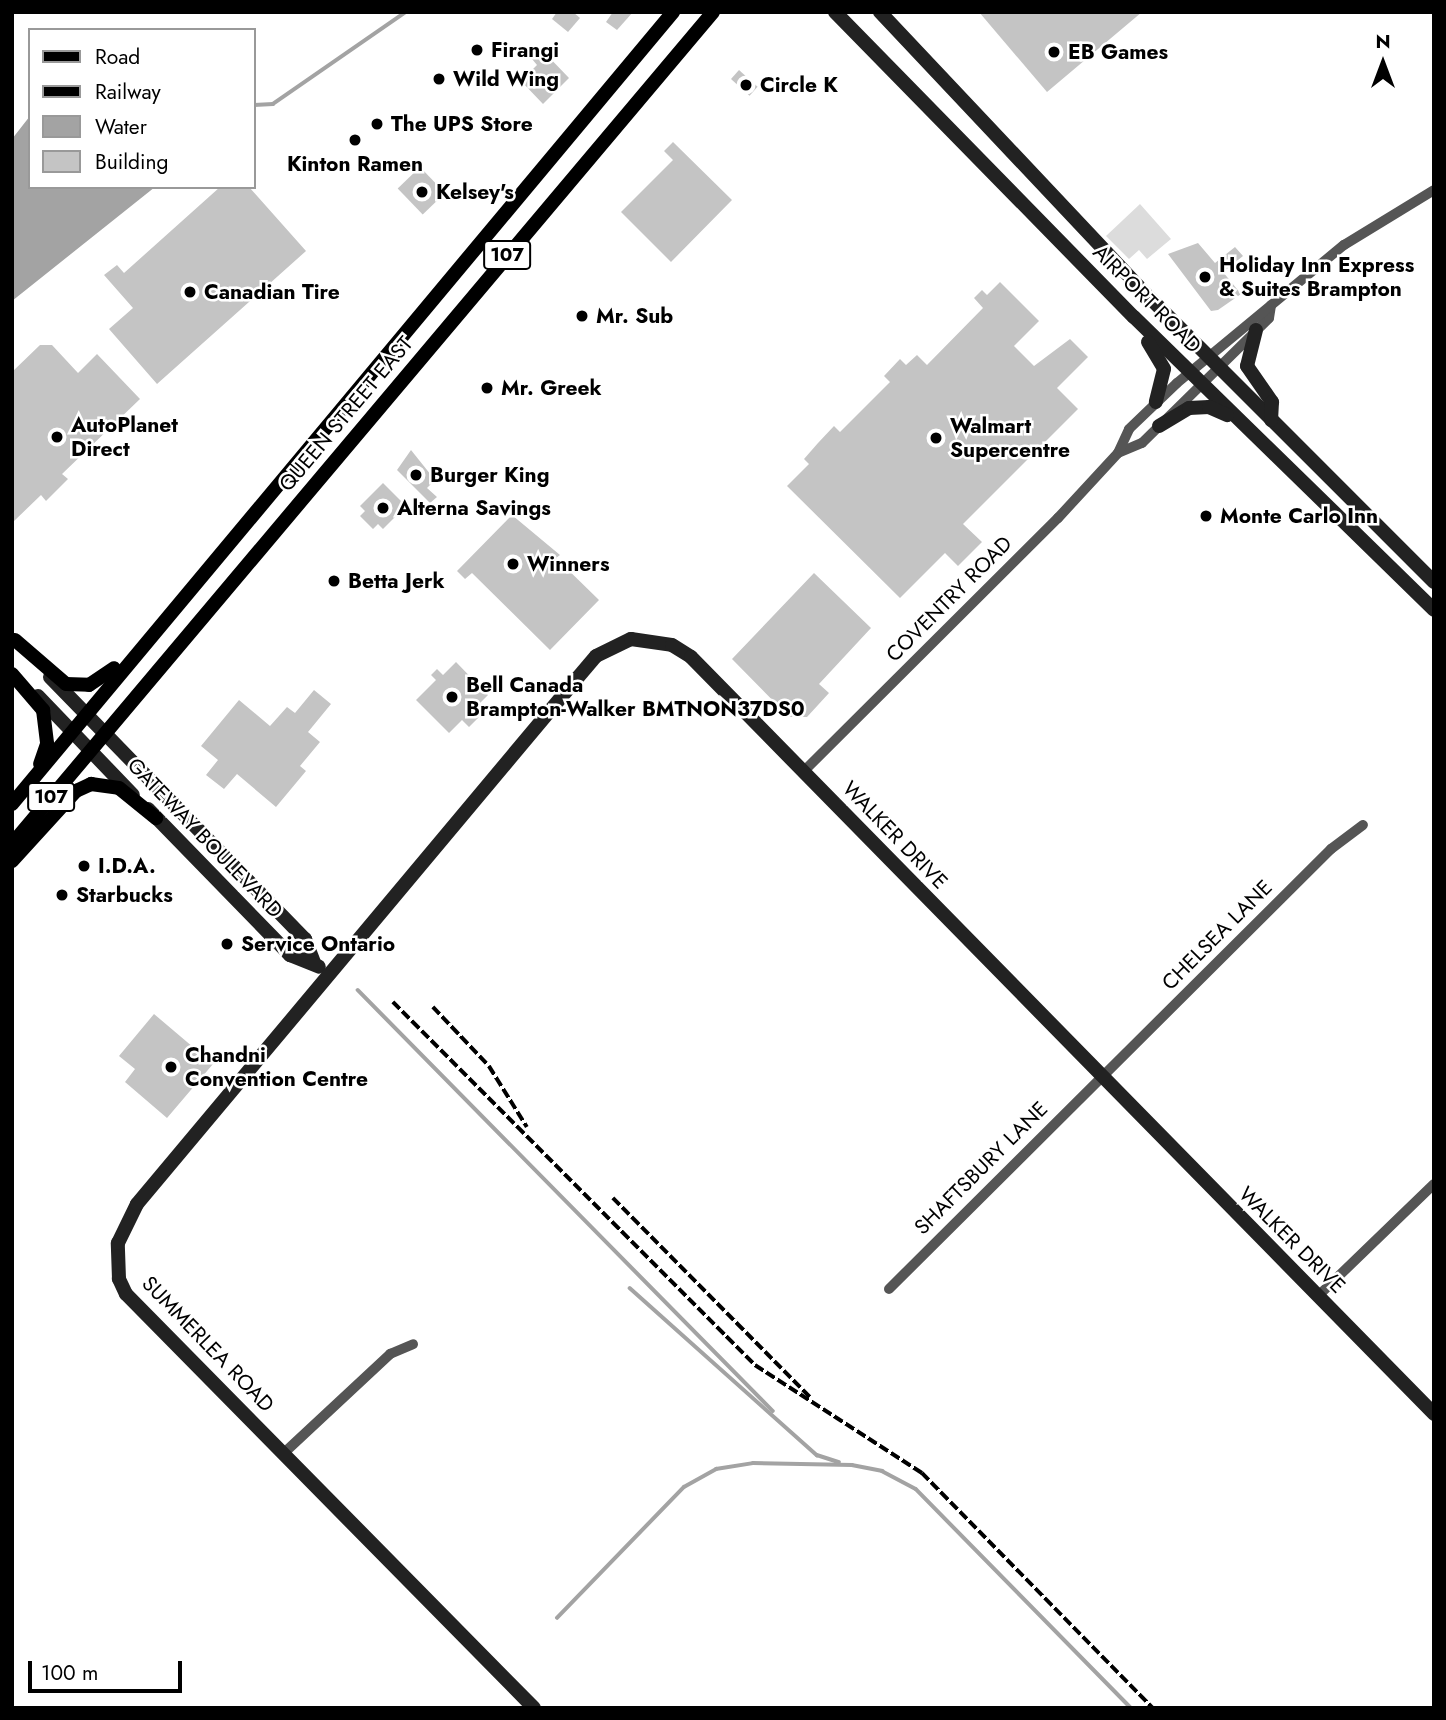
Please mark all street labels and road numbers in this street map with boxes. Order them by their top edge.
road number: 107 [482,240,532,270]
street label: AIRPORT ROAD [1088,240,1206,358]
street label: QUEEN STREET EAST [274,331,418,497]
street label: COVENTRY ROAD [881,531,1017,667]
street label: GATEWAY BOULEVARD [122,753,288,923]
street label: WALKER DRIVE [837,776,953,894]
road number: 107 [26,782,76,812]
street label: CHELSEA LANE [1157,875,1277,995]
street label: SHAFTSBURY LANE [909,1096,1053,1240]
street label: WALKER DRIVE [1234,1182,1350,1298]
street label: SUMMERLEA ROAD [137,1271,279,1417]

